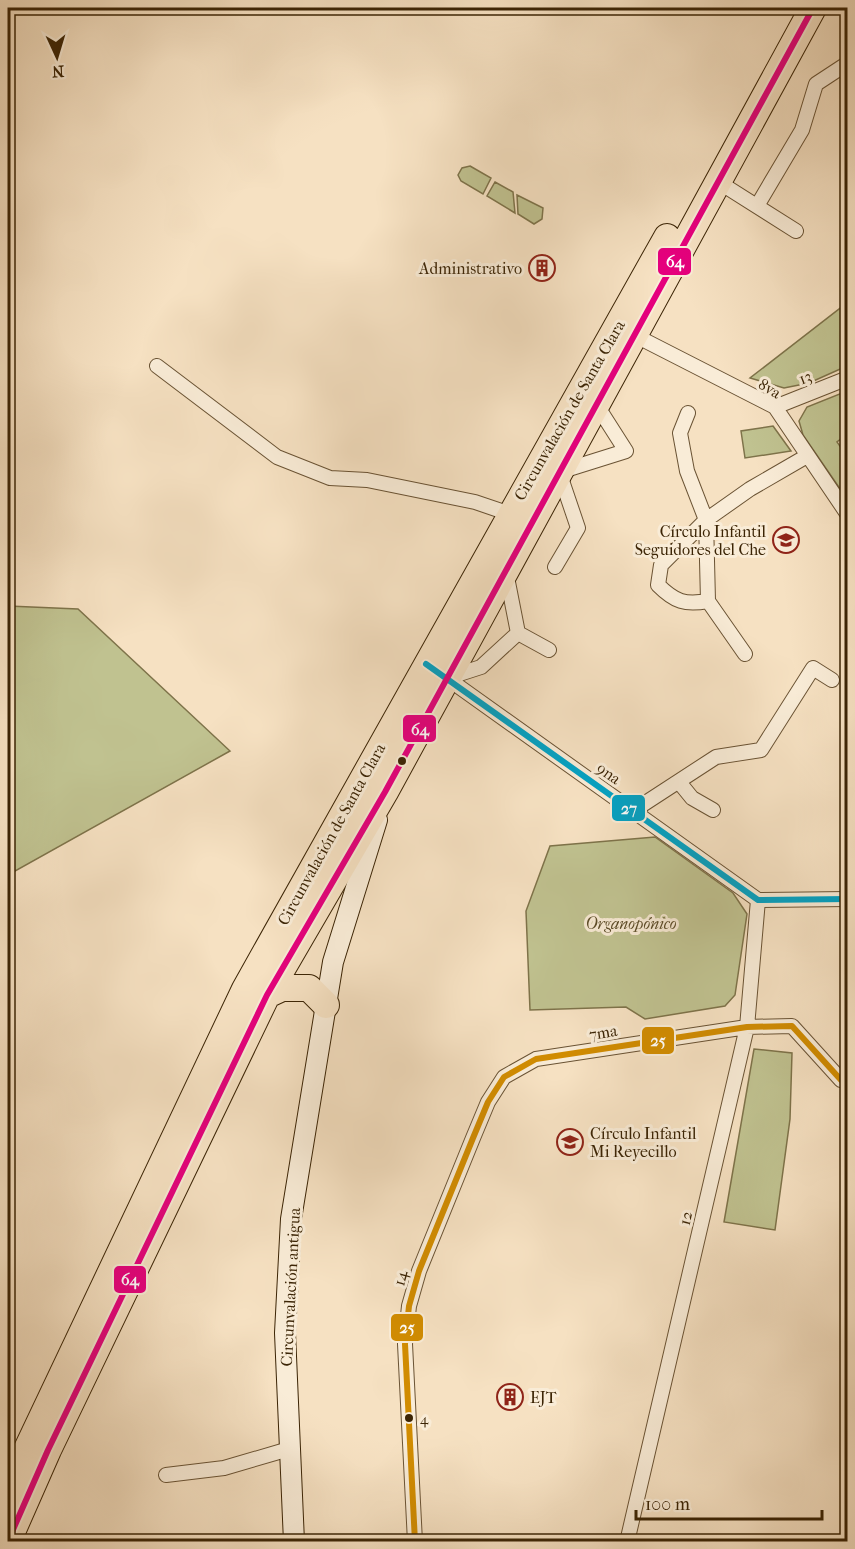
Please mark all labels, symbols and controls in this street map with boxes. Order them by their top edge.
north arrow [27,27,87,87]
text: N [50,62,65,81]
line badge: 64 [657,247,692,276]
text: 64 [666,252,686,272]
building icon: Administrativo [527,253,557,283]
place label: Administrativo [418,259,522,278]
street label: Circunvalación de Santa Clara [510,316,629,504]
street label: 13 [796,366,814,389]
street label: 8va [755,374,785,403]
place label: Círculo Infantil Seguidores del Che [635,522,767,559]
school or university icon: Círculo Infantil Seguidores del Che [771,525,801,555]
line badge: 64 [402,714,437,743]
text: 64 [411,720,431,740]
street label: Circunvalación de Santa Clara [273,739,390,928]
unlabelled marker [396,755,408,767]
street label: 9na [593,758,625,789]
line badge: 27 [611,794,646,822]
text: 27 [621,799,637,818]
park label: Organopónico [585,914,677,933]
street label: 7ma [588,1021,619,1044]
line badge: 25 [641,1026,675,1055]
text: 25 [650,1031,666,1050]
place label: Círculo Infantil Mi Reyecillo [590,1124,697,1161]
school or university icon: Círculo Infantil Mi Reyecillo [555,1127,585,1157]
street label: Circunvalación antigua [277,1207,304,1367]
street label: 12 [675,1209,696,1227]
line badge: 64 [113,1265,147,1294]
street label: 14 [389,1268,412,1288]
text: 64 [121,1270,141,1290]
line badge: 25 [390,1313,424,1342]
text: 25 [399,1318,415,1337]
building icon: EJT [495,1382,525,1412]
place label: EJT [530,1388,557,1407]
place label: 4 [420,1411,429,1428]
marker: 4 [403,1412,415,1424]
scale bar [636,1483,822,1521]
text: 100 m [645,1494,690,1515]

